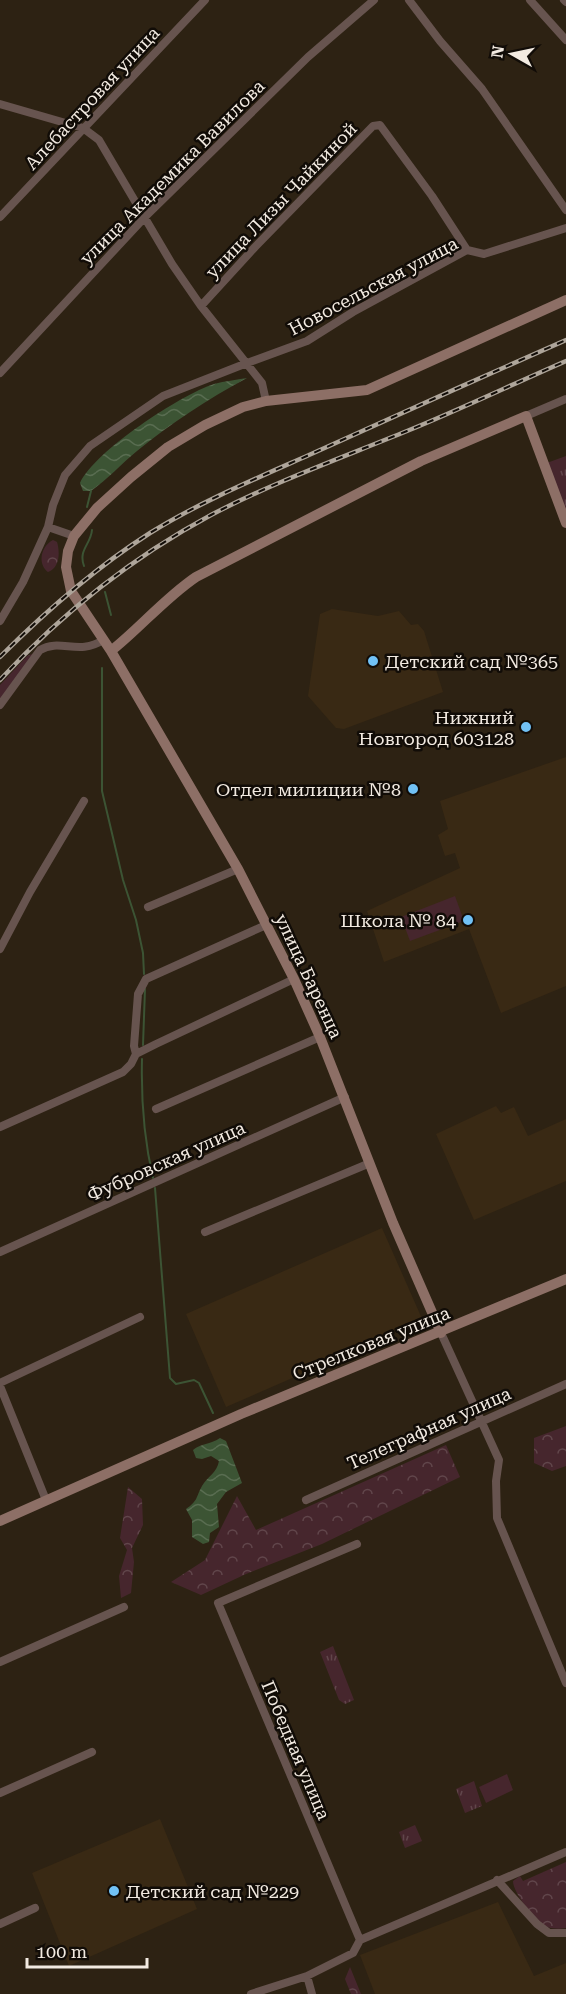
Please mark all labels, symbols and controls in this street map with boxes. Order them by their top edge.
street label: Алебастровая улица [20,22,164,174]
north arrow [482,24,542,84]
text: N [487,44,508,59]
street label: улица Академика Вавилова [75,75,269,269]
street label: улица Лизы Чайкиной [201,118,361,282]
street label: Новосельская улица [285,232,461,340]
place label: Детский сад №365 [385,651,558,672]
marker: Детский сад №365 [366,654,380,668]
place label: Нижний Новгород 603128 [359,707,514,749]
marker: Нижний Новгород 603128 [519,720,533,734]
place label: Отдел милиции №8 [216,779,401,800]
marker: Отдел милиции №8 [406,782,420,796]
street label: улица Баренца [271,910,347,1042]
place label: Школа № 84 [340,910,456,931]
marker: Школа № 84 [461,913,475,927]
street label: Фубровская улица [84,1117,248,1205]
street label: Стрелковая улица [289,1302,453,1384]
street label: Телеграфная улица [344,1382,514,1474]
street label: Победная улица [257,1677,335,1823]
place label: Детский сад №229 [126,1881,299,1902]
marker: Детский сад №229 [107,1884,121,1898]
scale bar [27,1931,147,1969]
text: 100 m [36,1941,87,1962]

